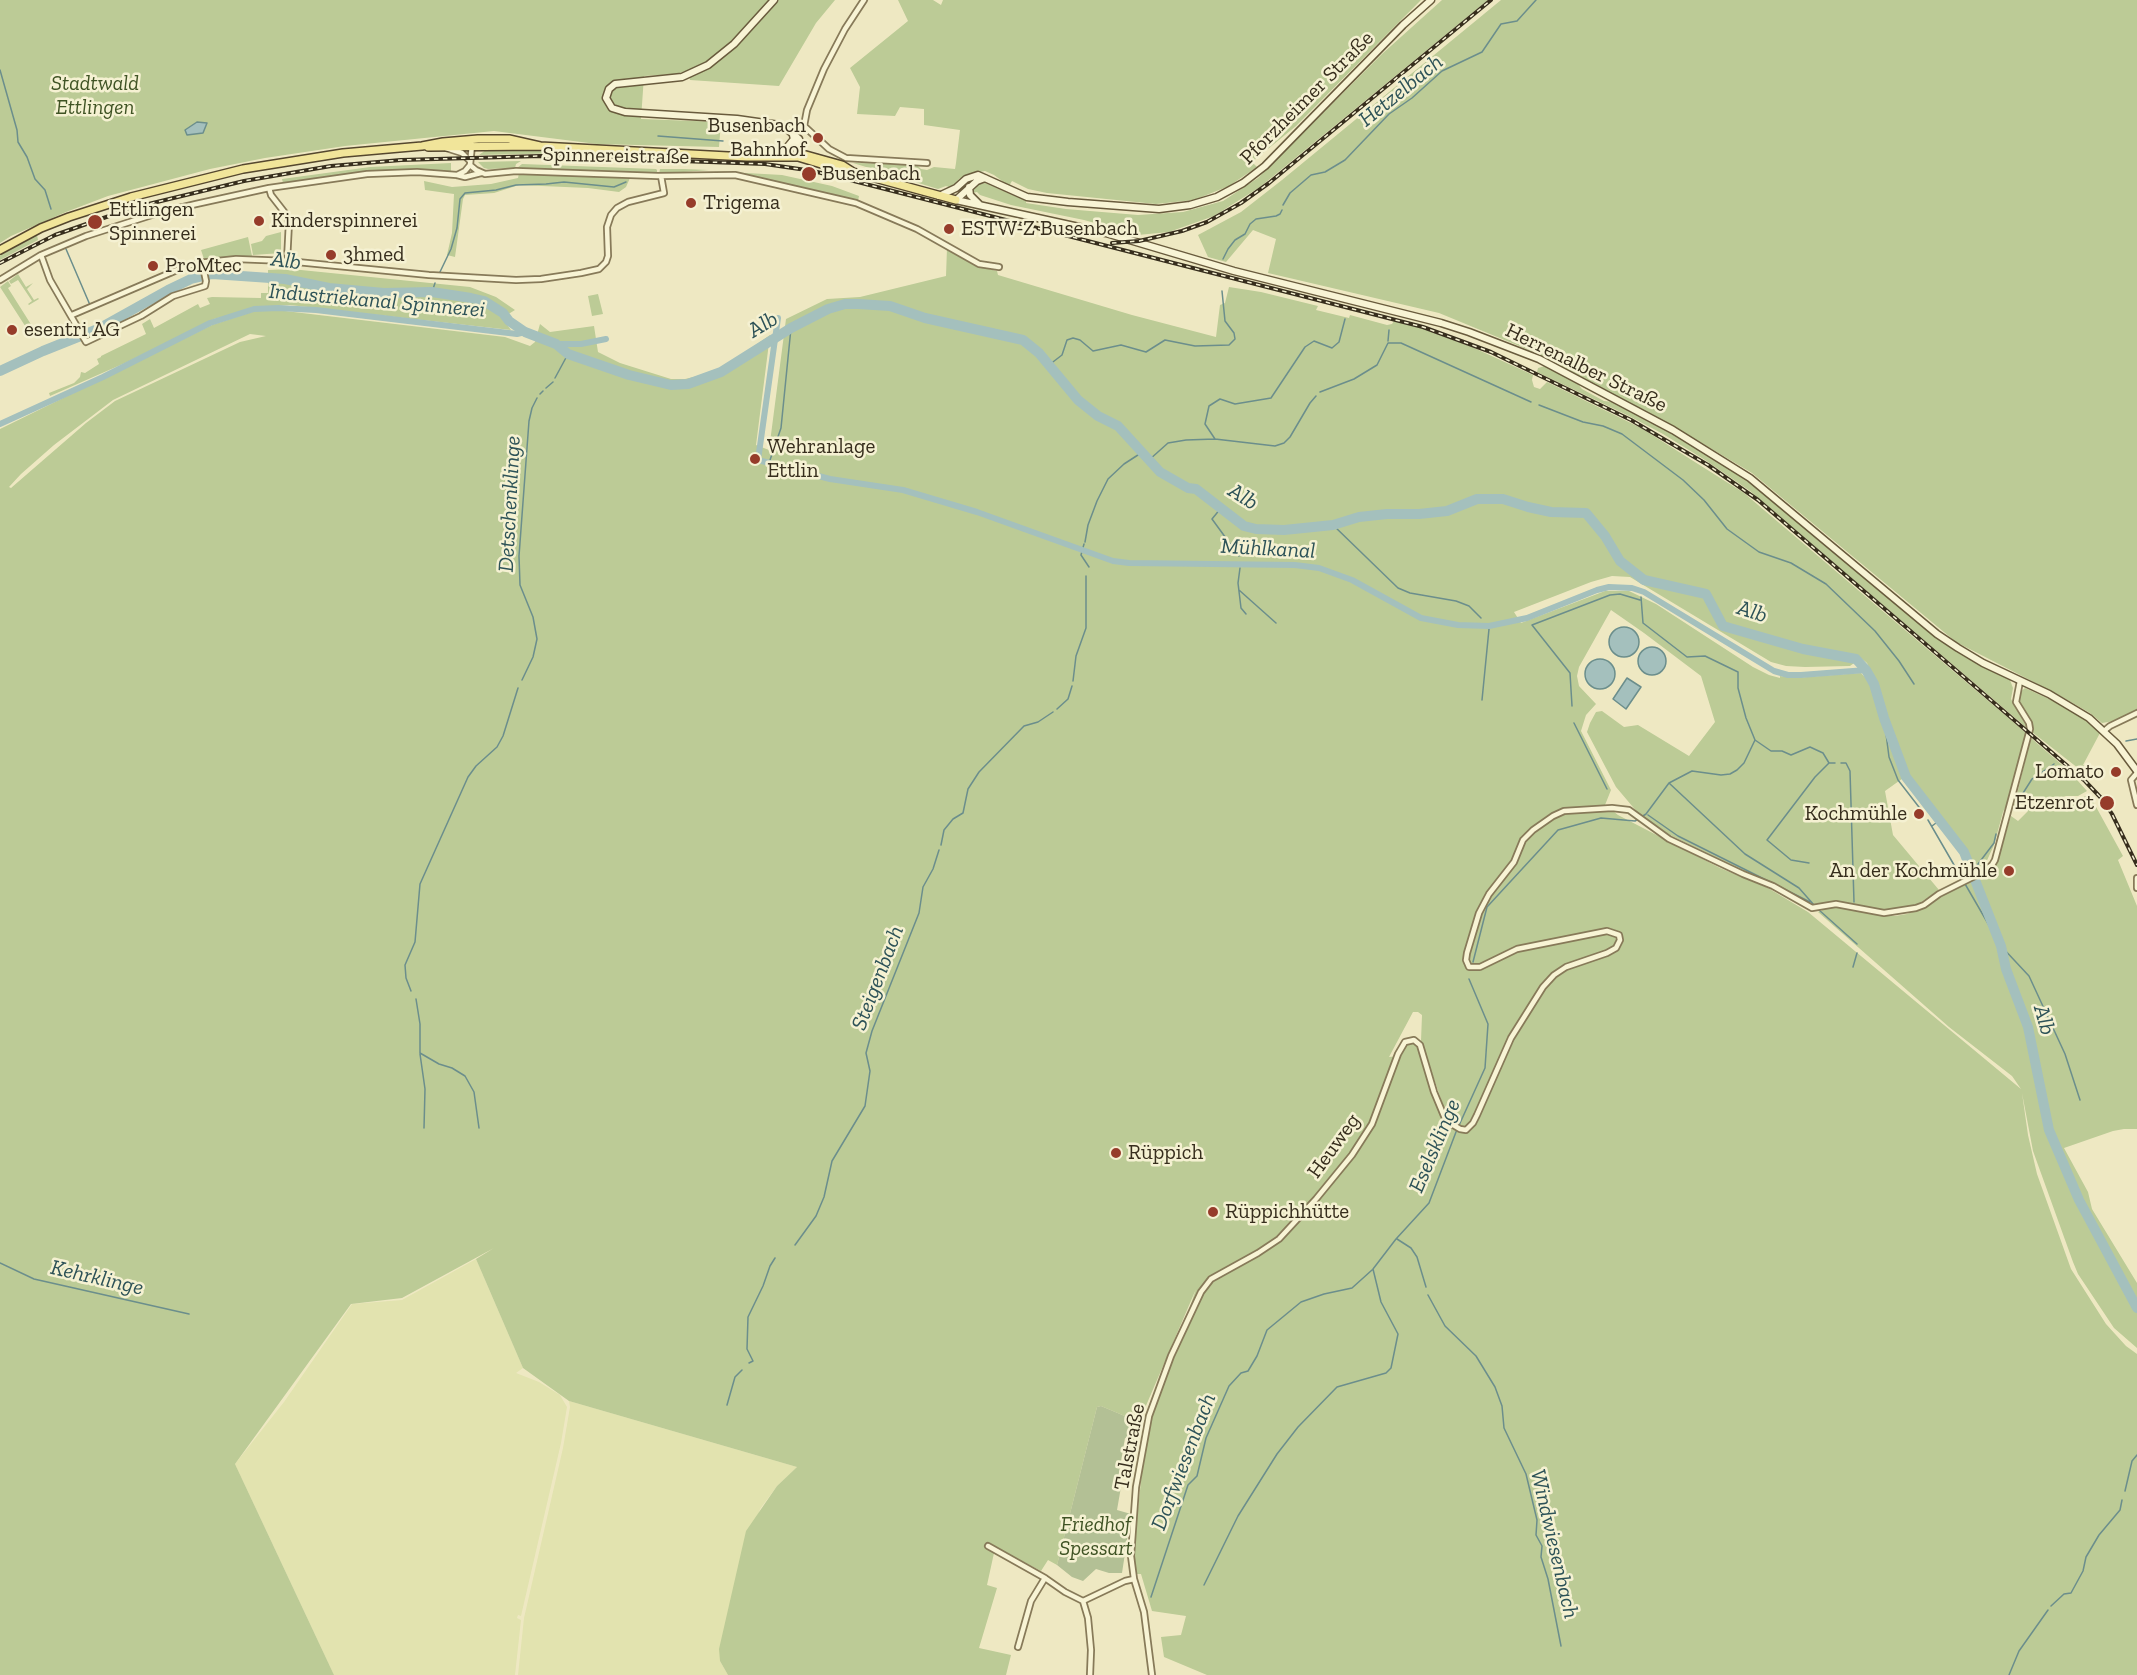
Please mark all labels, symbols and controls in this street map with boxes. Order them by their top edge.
street label: Pforzheimer Straße [1235,26,1379,170]
water label: Hetzelbach [1354,49,1448,133]
park label: Stadtwald Ettlingen [51,71,139,121]
place label: Busenbach Bahnhof [708,113,806,163]
marker: Busenbach Bahnhof [811,131,825,145]
street label: Spinnereistraße [542,142,690,170]
place label: Busenbach [822,161,920,187]
marker: Busenbach [800,165,818,183]
place label: Trigema [703,190,780,216]
marker: Trigema [684,196,698,210]
place label: Ettlingen Spinnerei [109,197,196,247]
place label: Kinderspinnerei [271,208,418,234]
marker: Ettlingen Spinnerei [86,213,104,231]
marker: Kinderspinnerei [252,214,266,228]
place label: ESTW-Z Busenbach [961,216,1138,242]
marker: ESTW-Z Busenbach [942,222,956,236]
place label: 3hmed [343,242,405,268]
water label: Alb [269,246,303,276]
marker: 3hmed [324,248,338,262]
place label: ProMtec [165,253,242,279]
marker: ProMtec [146,259,160,273]
water label: Industriekanal Spinnerei [268,278,486,324]
water label: Alb [743,306,783,344]
place label: esentri AG [24,317,120,343]
street label: Herrenalber Straße [1501,318,1671,418]
marker: esentri AG [5,323,19,337]
place label: Wehranlage Ettlin [767,434,875,484]
water label: Detschenklinge [493,435,527,573]
marker: Wehranlage Ettlin [748,452,762,466]
water label: Alb [1223,478,1263,516]
water label: Mühlkanal [1220,533,1316,565]
water label: Alb [1734,595,1770,629]
place label: Lomato [2035,759,2104,785]
marker: Lomato [2109,765,2123,779]
place label: Etzenrot [2015,790,2094,816]
marker: Etzenrot [2098,794,2116,812]
place label: Kochmühle [1805,801,1907,827]
marker: Kochmühle [1912,807,1926,821]
place label: An der Kochmühle [1829,858,1997,884]
marker: An der Kochmühle [2002,864,2016,878]
water label: Steigenbach [846,922,910,1034]
water label: Alb [2027,1002,2061,1038]
water label: Eselsklinge [1404,1095,1466,1197]
street label: Heuweg [1302,1109,1366,1183]
place label: Rüppich [1128,1140,1203,1166]
marker: Rüppich [1109,1146,1123,1160]
place label: Rüppichhütte [1225,1199,1349,1225]
marker: Rüppichhütte [1206,1205,1220,1219]
water label: Kehrklinge [48,1254,146,1302]
water label: Dorfwiesenbach [1146,1390,1222,1534]
street label: Talstraße [1109,1402,1151,1492]
water label: Windwiesenbach [1524,1467,1584,1621]
park label: Friedhof Spessart [1059,1512,1133,1562]

